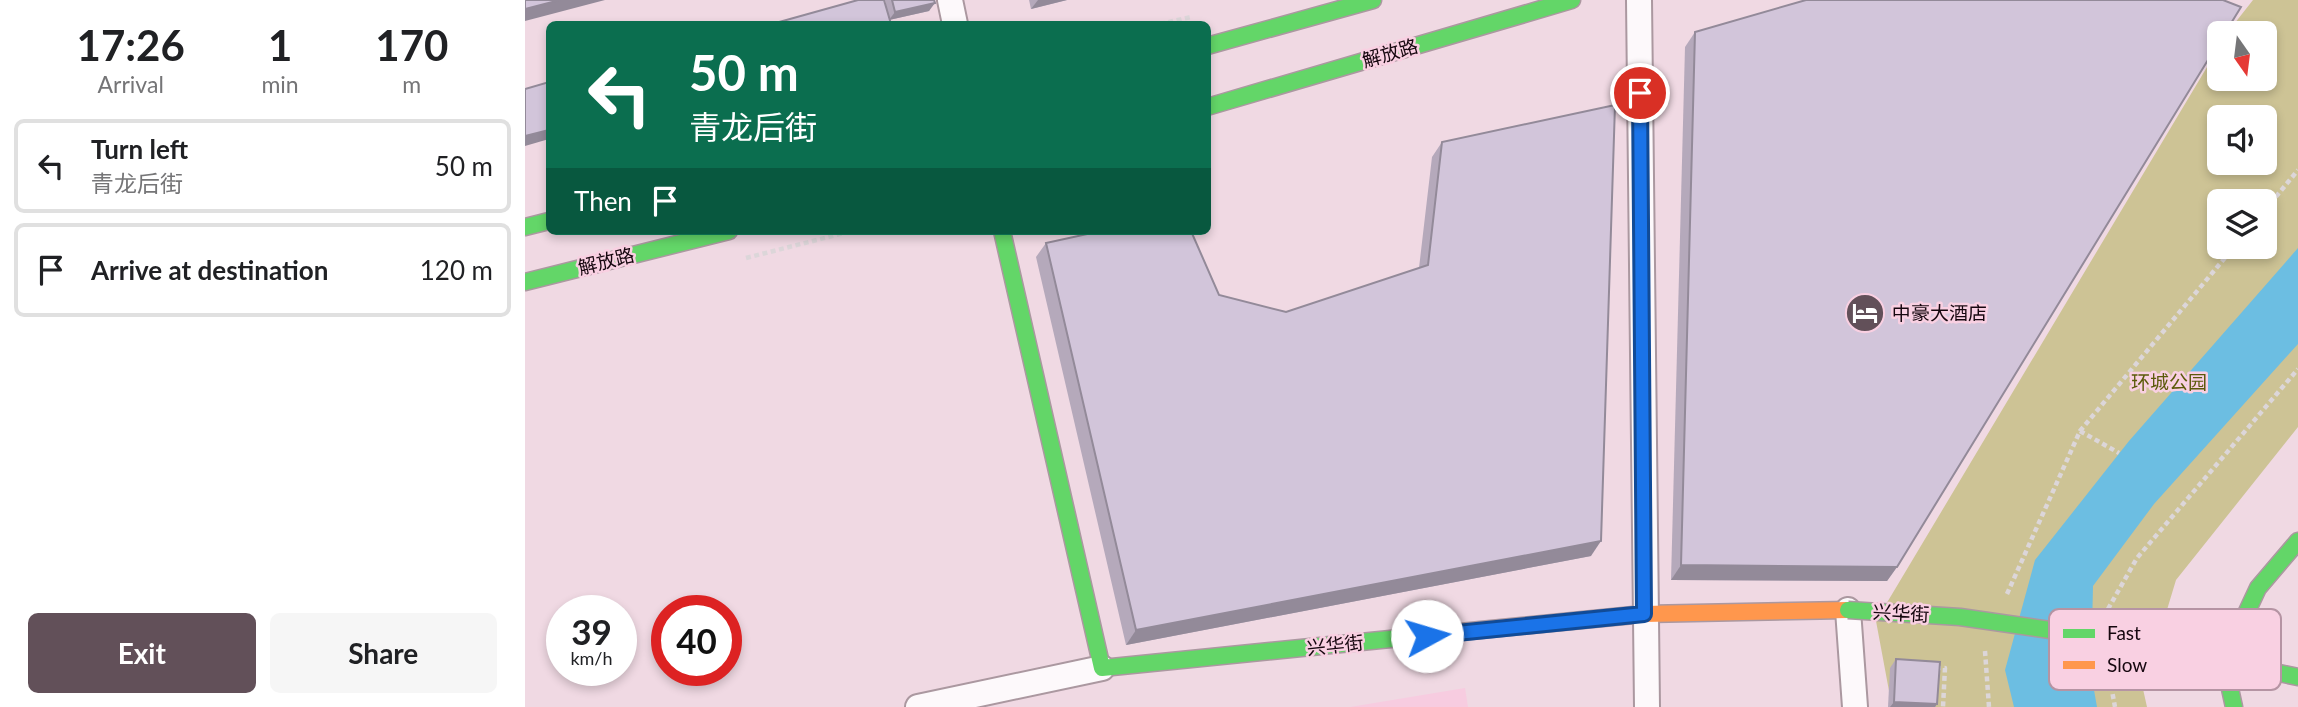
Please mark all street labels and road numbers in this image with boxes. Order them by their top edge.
street label: 解放路 [1359,34,1420,71]
street label: 解放路 [575,242,636,279]
street label: 兴华街 [1872,600,1930,625]
street label: 兴华街 [1305,630,1365,659]

